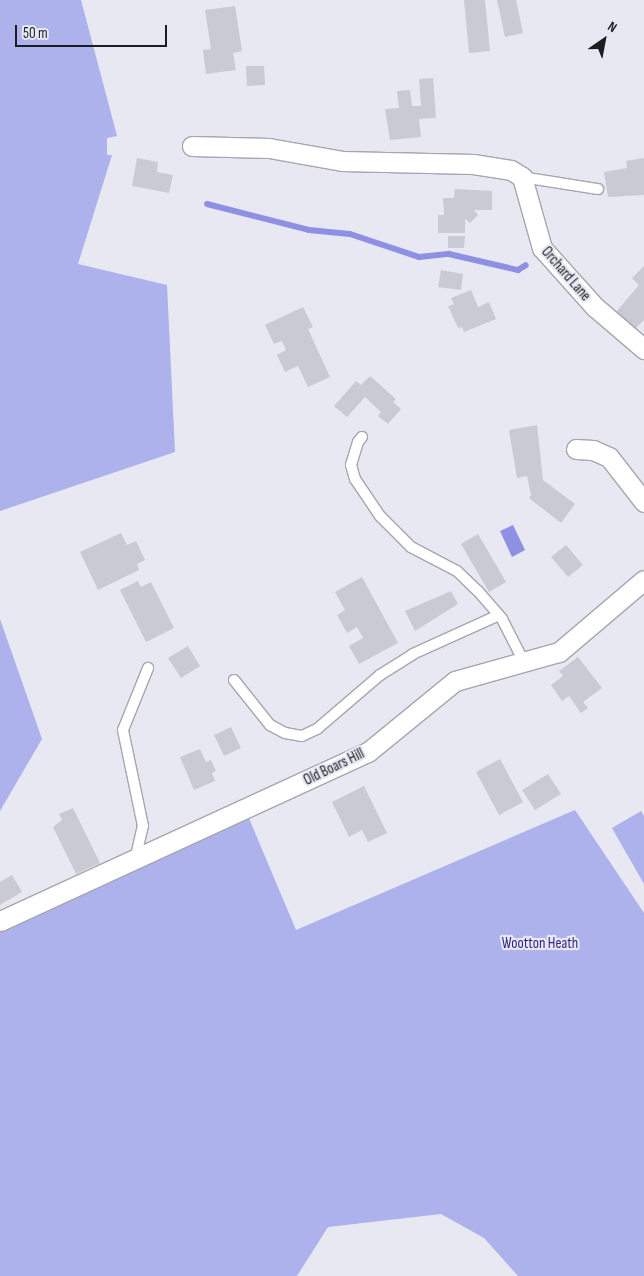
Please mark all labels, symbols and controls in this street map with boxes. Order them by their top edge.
scale bar [18,15,170,47]
north arrow [579,15,629,65]
text: N [605,18,620,36]
text: 50 m [23,24,48,43]
street label: Orchard Lane [538,243,594,305]
street label: Old Boars Hill [301,745,367,789]
park label: Wootton Heath [502,935,578,953]

